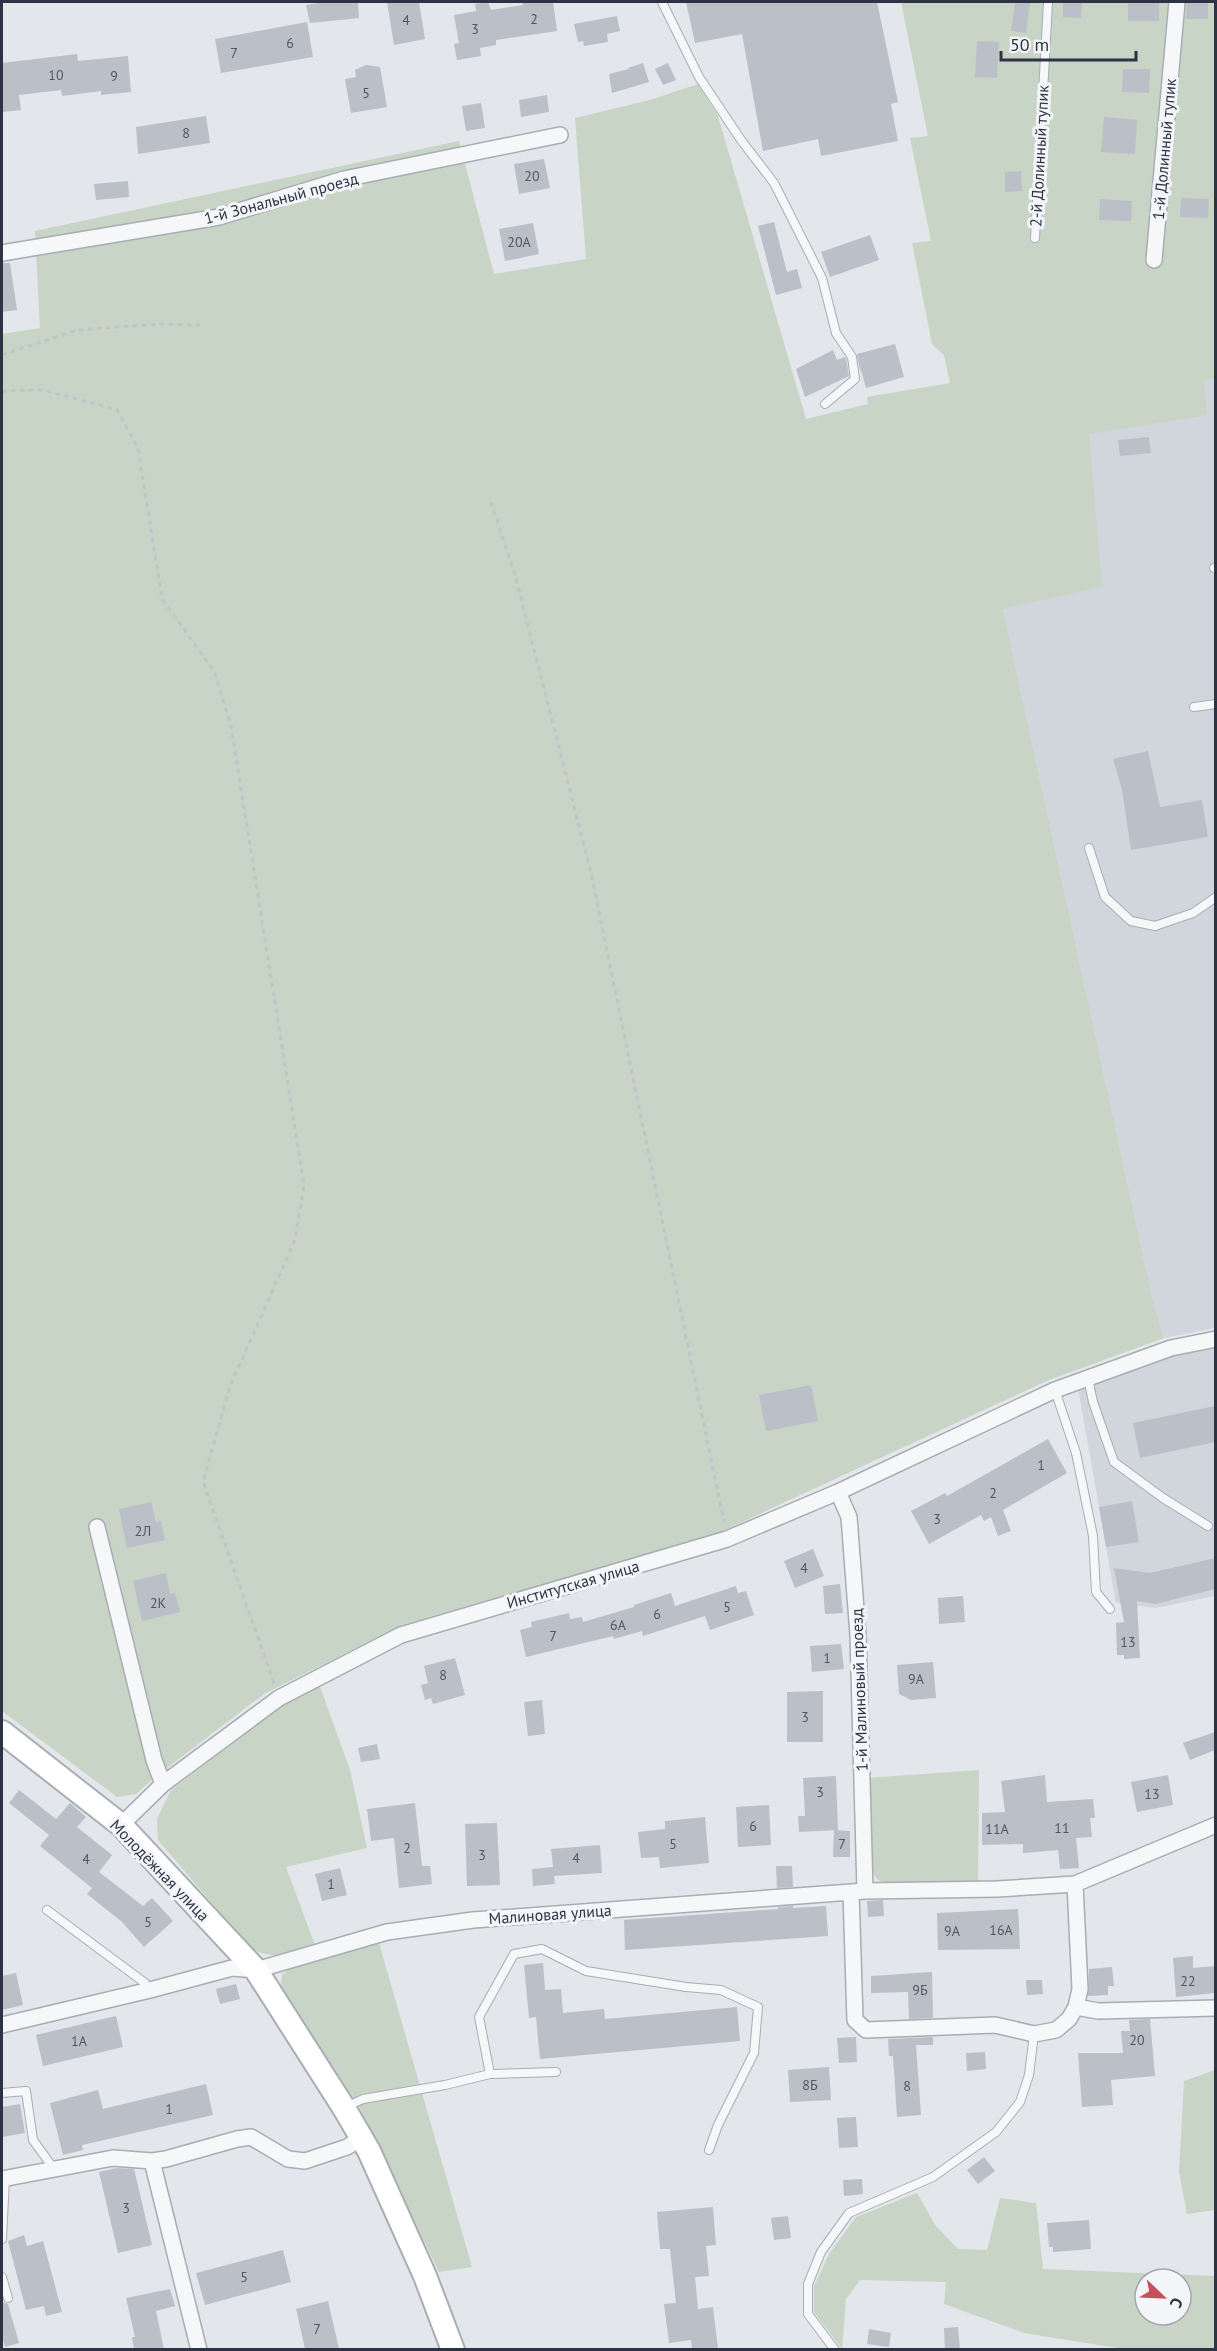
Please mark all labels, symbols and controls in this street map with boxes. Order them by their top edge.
house number: 2 [530,10,538,28]
house number: 4 [402,11,410,29]
house number: 3 [471,20,479,38]
scale bar [1001,24,1136,62]
text: 50 m [1010,33,1049,56]
house number: 6 [286,34,294,52]
house number: 7 [230,44,238,62]
house number: 10 [48,66,64,84]
house number: 9 [110,67,118,85]
street label: 1-й Долинный тупик [1148,77,1180,221]
house number: 5 [362,84,370,102]
street label: 2-й Долинный тупик [1025,84,1053,227]
house number: 8 [182,124,190,142]
house number: 20 [524,167,540,185]
street label: 1-й Зональный проезд [202,168,361,228]
house number: 20А [507,233,532,251]
house number: 1 [1037,1456,1045,1474]
house number: 2 [989,1484,997,1502]
house number: 3 [933,1510,941,1528]
house number: 2Л [135,1522,151,1540]
street label: Институтская улица [504,1556,642,1612]
house number: 4 [800,1559,808,1577]
house number: 2К [150,1594,167,1612]
house number: 5 [723,1598,731,1616]
house number: 6 [653,1605,661,1623]
street label: 1-й Малиновый проезд [846,1608,872,1772]
house number: 6А [610,1616,627,1634]
house number: 7 [549,1627,557,1645]
house number: 13 [1120,1633,1136,1651]
house number: 1 [823,1649,831,1667]
house number: 8 [439,1666,447,1684]
house number: 9А [908,1670,925,1688]
house number: 3 [801,1708,809,1726]
house number: 3 [816,1783,824,1801]
house number: 13 [1144,1785,1160,1803]
street label: Молодёжная улица [106,1815,214,1925]
house number: 6 [749,1817,757,1835]
house number: 11 [1054,1819,1070,1837]
house number: 11А [985,1820,1010,1838]
house number: 5 [669,1835,677,1853]
house number: 7 [838,1835,846,1853]
house number: 2 [403,1839,411,1857]
house number: 3 [478,1846,486,1864]
house number: 4 [572,1849,580,1867]
house number: 4 [82,1850,90,1868]
house number: 1 [327,1875,335,1893]
street label: Малиновая улица [488,1900,612,1928]
house number: 5 [144,1913,152,1931]
house number: 16А [989,1921,1014,1939]
house number: 9А [944,1922,961,1940]
house number: 22 [1180,1972,1196,1990]
house number: 9Б [912,1981,928,1999]
house number: 20 [1129,2031,1145,2049]
house number: 1А [71,2032,88,2050]
house number: 8Б [802,2076,818,2094]
house number: 8 [903,2077,911,2095]
house number: 1 [165,2100,173,2118]
house number: 3 [122,2199,130,2217]
north arrow [1133,2267,1193,2327]
house number: 5 [240,2268,248,2286]
text: С [1166,2295,1188,2311]
house number: 7 [313,2320,321,2338]

